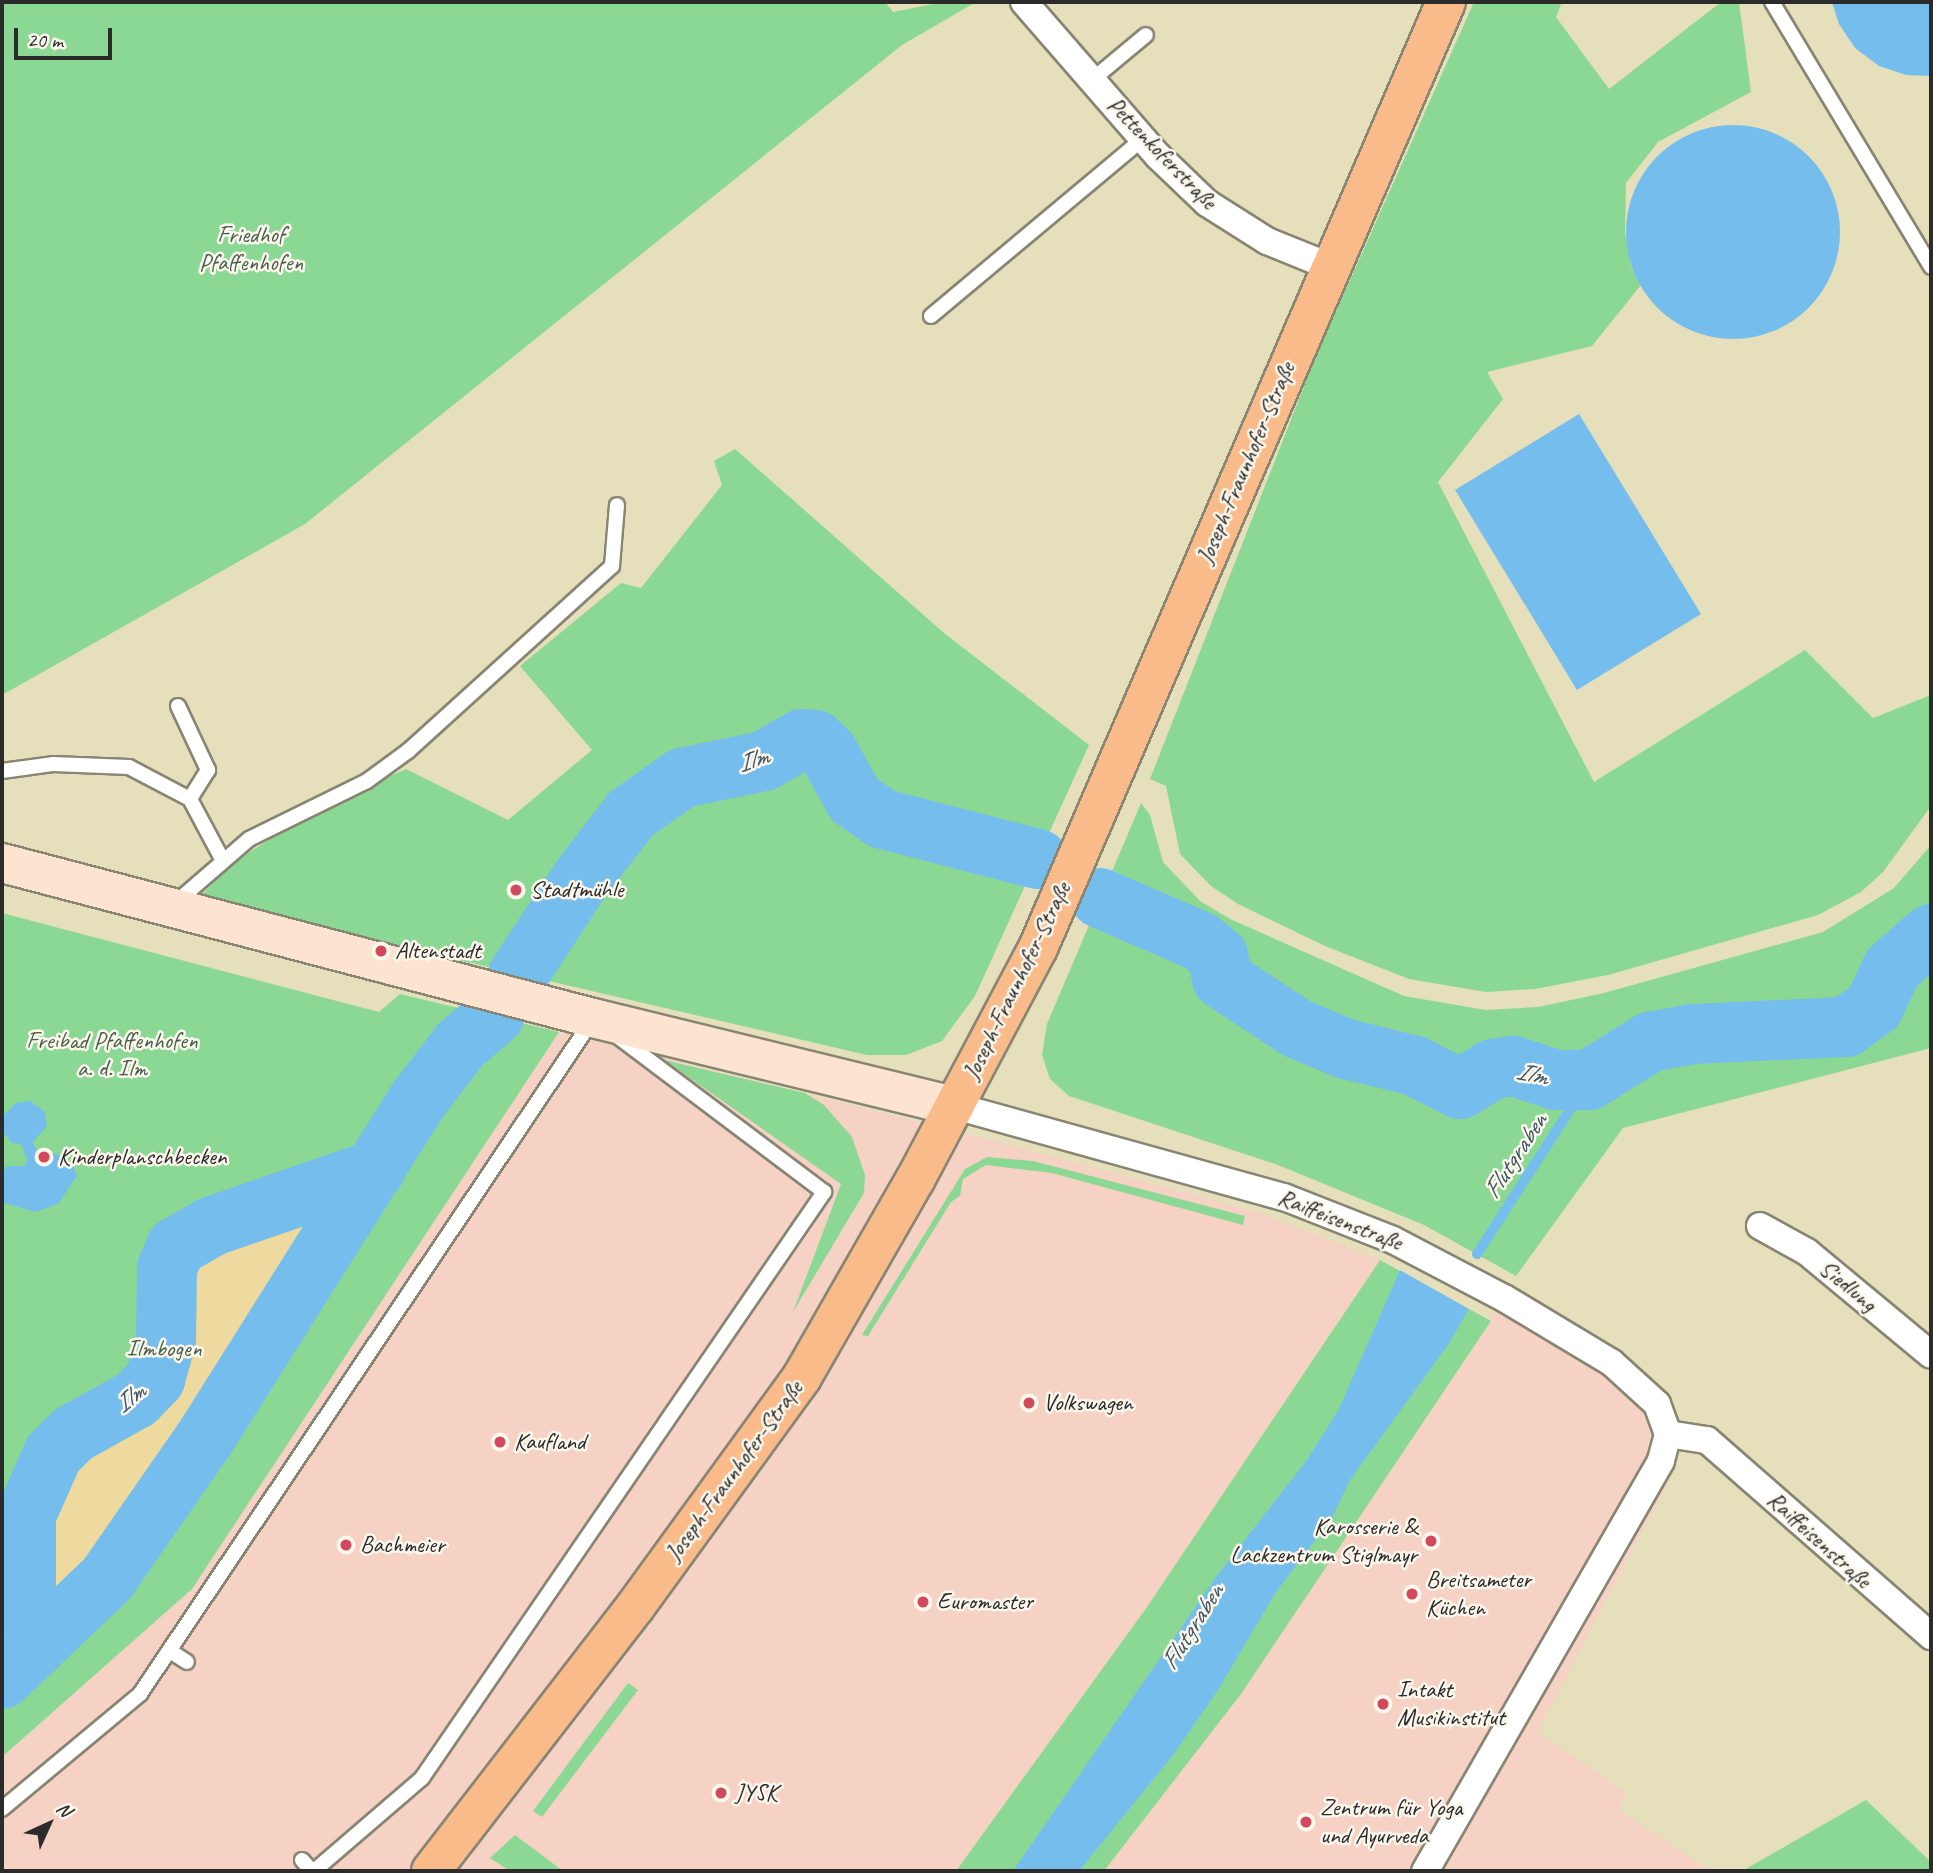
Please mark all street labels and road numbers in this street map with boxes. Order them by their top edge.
street label: Pettenkoferstraße [1101,91,1223,215]
street label: Joseph-Fraunhofer-Straße [1191,358,1301,568]
street label: Joseph-Fraunhofer-Straße [957,878,1077,1084]
street label: Raiffeisenstraße [1274,1183,1406,1257]
street label: Siedlung [1813,1254,1883,1318]
street label: Joseph-Fraunhofer-Straße [659,1375,809,1567]
street label: Raiffeisenstraße [1761,1486,1877,1594]

